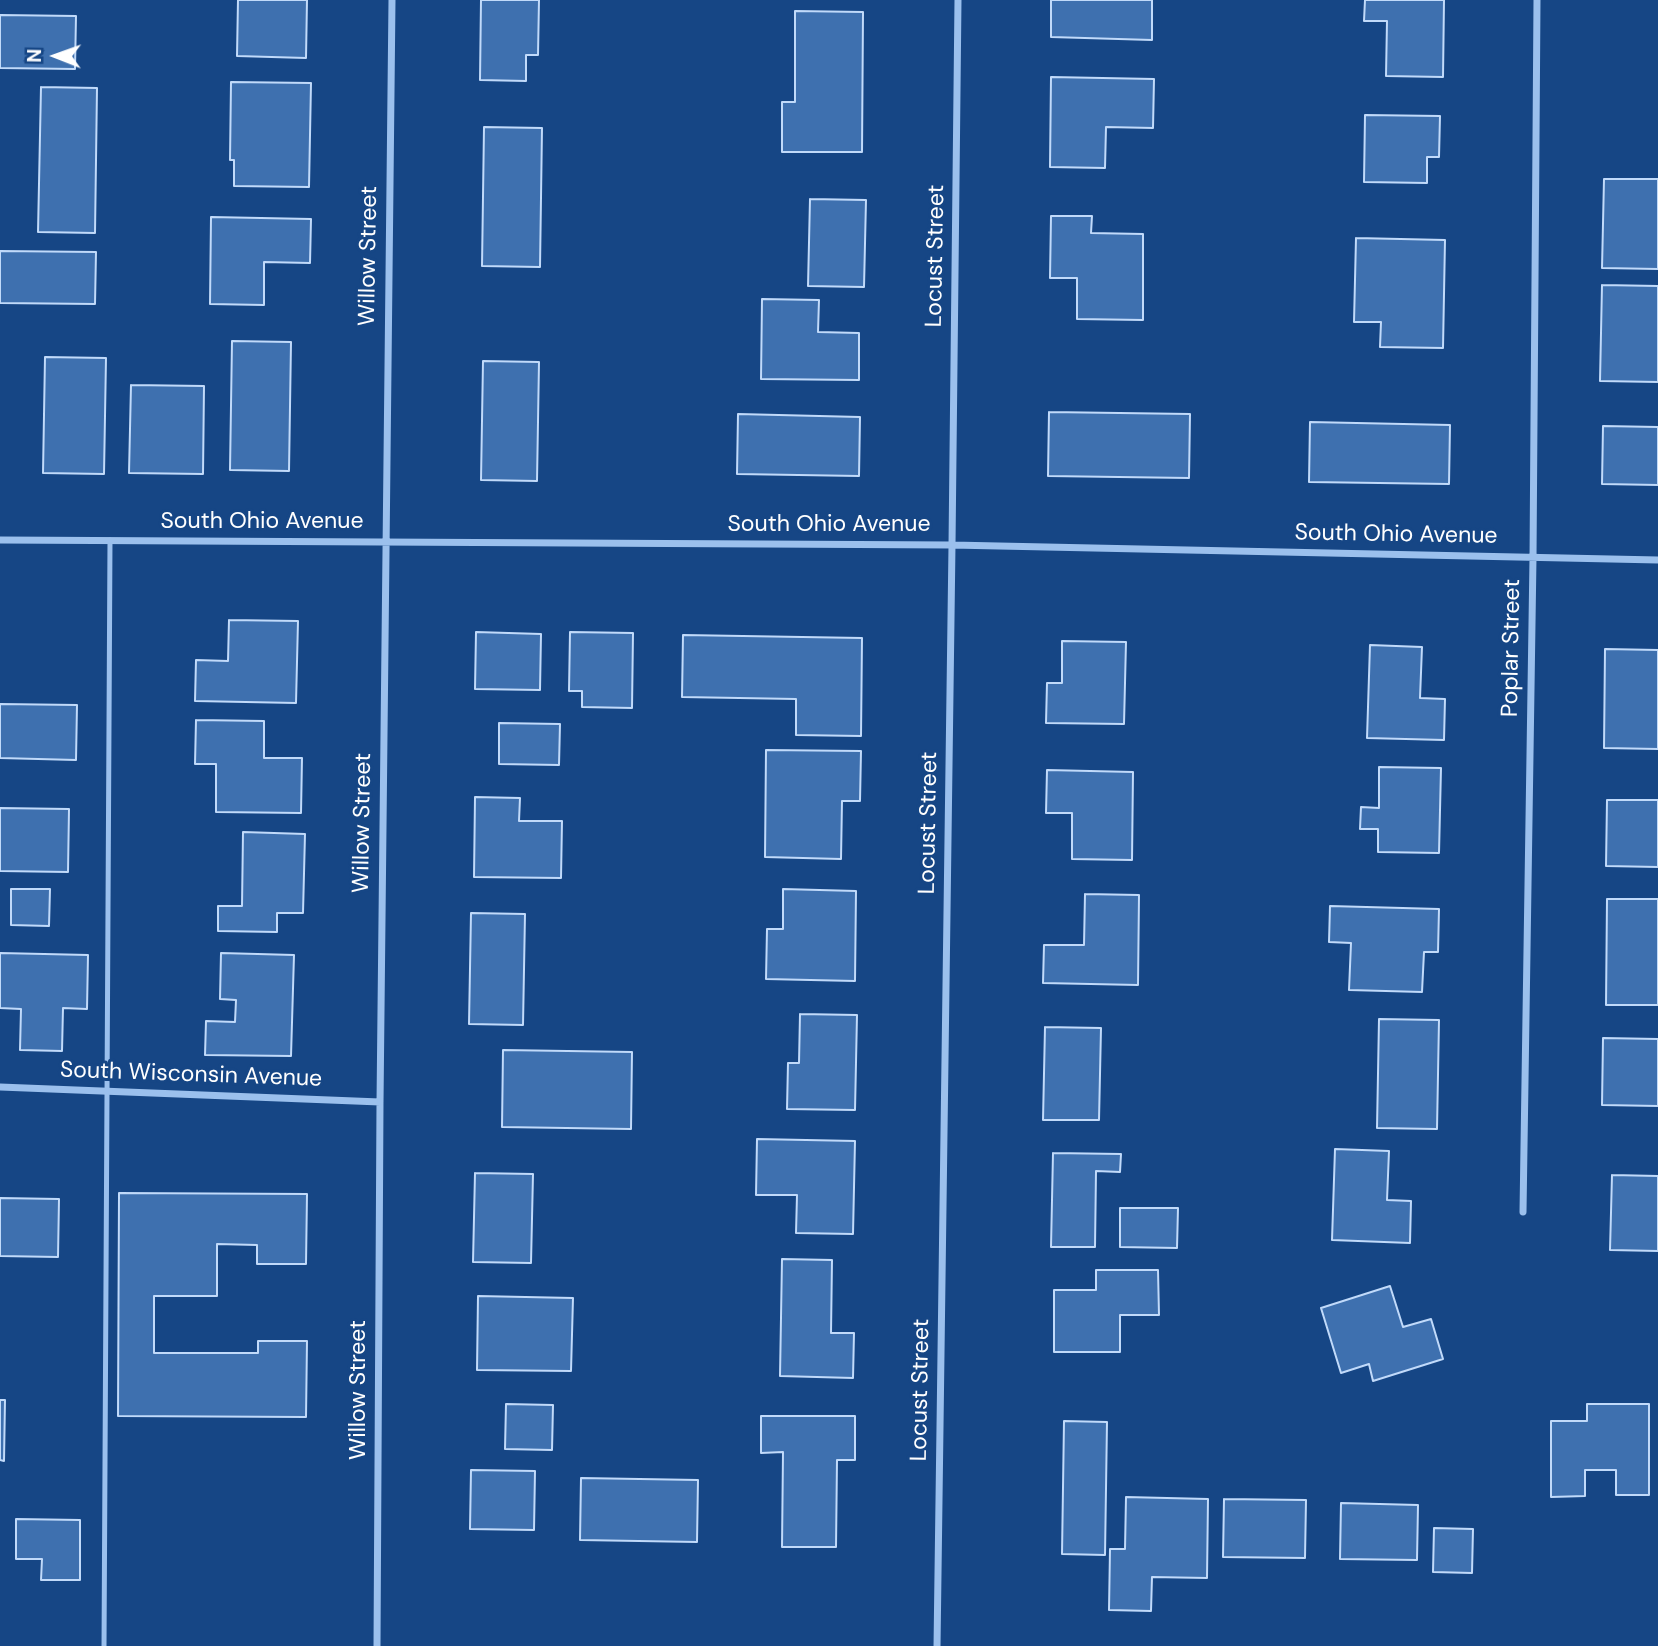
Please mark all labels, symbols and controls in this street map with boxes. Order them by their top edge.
north arrow [21,21,91,91]
text: N [22,48,47,63]
street label: Locust Street [921,184,951,328]
street label: Willow Street [354,186,384,326]
street label: South Ohio Avenue [161,508,363,536]
street label: South Ohio Avenue [728,511,930,539]
street label: South Ohio Avenue [1294,519,1498,551]
street label: Poplar Street [1497,579,1527,717]
street label: Locust Street [914,751,944,895]
street label: Willow Street [348,753,378,893]
street label: South Wisconsin Avenue [59,1057,323,1093]
street label: Locust Street [906,1318,936,1462]
street label: Willow Street [345,1320,373,1460]

